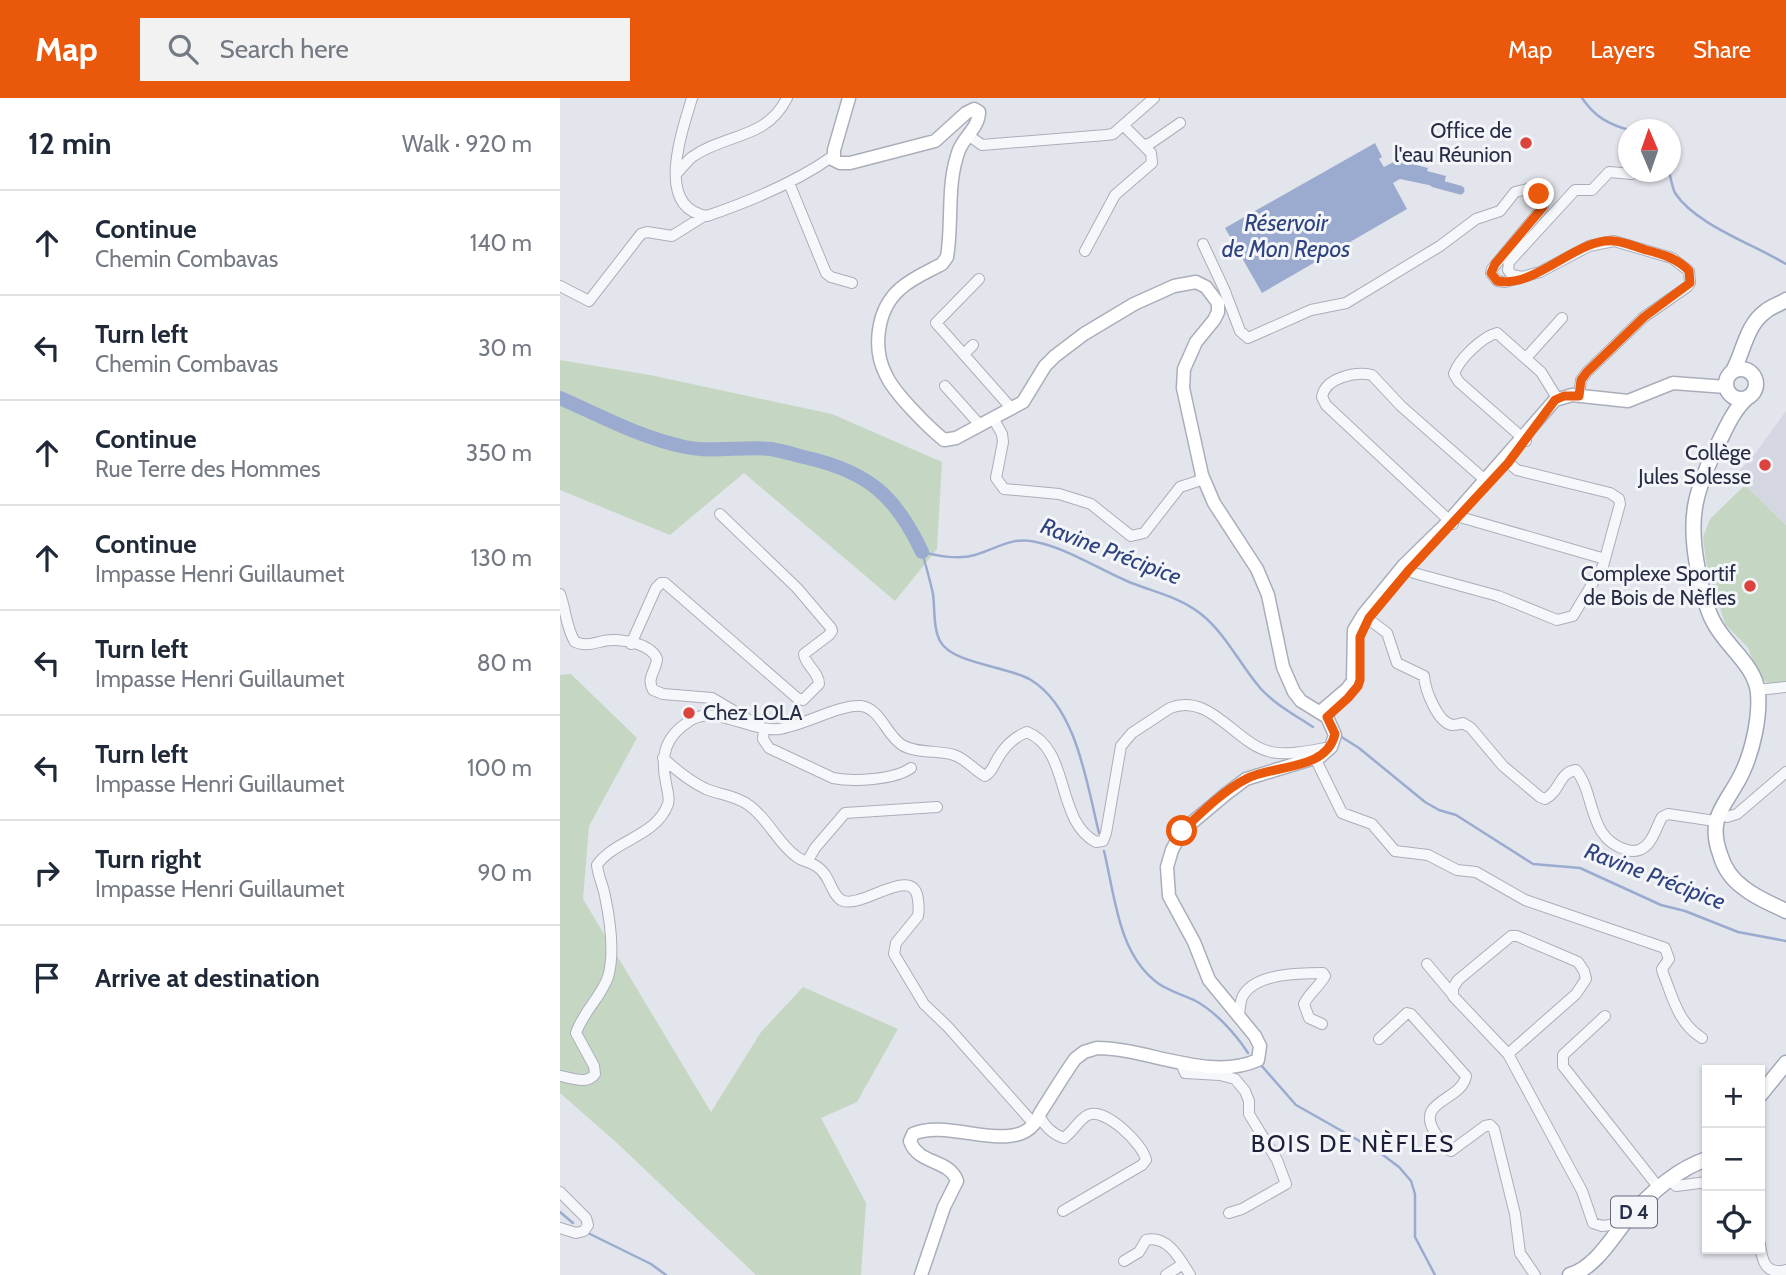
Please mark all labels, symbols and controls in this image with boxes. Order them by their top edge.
search box [140,18,630,81]
text: Map [35,29,98,69]
icon: search [164,30,202,68]
text: Search here [220,33,349,65]
text: Map [1508,35,1552,64]
text: Layers [1590,35,1655,64]
text: Share [1693,35,1751,64]
place label: Office de l'eau Réunion [1394,118,1512,167]
north arrow [1618,119,1681,182]
text: 12 min [28,125,112,162]
text: Walk · 920 m [402,130,532,158]
marker: Office de l'eau Réunion [1518,135,1534,151]
route end [1523,178,1554,209]
water label: Réservoir de Mon Repos [1222,209,1350,263]
text: Continue [95,213,197,245]
icon: ahead [28,224,66,262]
text: 140 m [470,229,532,257]
text: Chemin Combavas [95,245,278,273]
text: Turn left [95,318,188,350]
icon: left [28,329,66,367]
text: 30 m [478,334,532,362]
text: Chemin Combavas [95,350,278,378]
text: Continue [95,423,197,455]
icon: ahead [28,434,66,472]
text: 350 m [466,439,532,467]
place label: Collège Jules Solesse [1637,440,1751,489]
text: Rue Terre des Hommes [95,455,320,483]
marker: Collège Jules Solesse [1757,457,1773,473]
water label: Ravine Précipice [1037,511,1185,591]
text: Continue [95,528,197,560]
icon: ahead [28,539,66,577]
text: 130 m [471,544,532,572]
text: Impasse Henri Guillaumet [95,560,344,588]
place label: Complexe Sportif de Bois de Nèfles [1581,561,1736,610]
marker: Complexe Sportif de Bois de Nèfles [1742,578,1758,594]
text: Turn left [95,633,188,665]
icon: left [28,644,66,682]
text: 80 m [477,649,532,677]
text: Impasse Henri Guillaumet [95,665,344,693]
place label: Chez LOLA [703,700,802,725]
marker: Chez LOLA [681,705,697,721]
text: Turn left [95,738,188,770]
icon: left [28,749,66,787]
text: 100 m [467,754,532,782]
text: Impasse Henri Guillaumet [95,770,344,798]
route start [1166,815,1197,846]
water label: Ravine Précipice [1581,836,1729,916]
text: Turn right [95,843,201,875]
icon: right [28,854,66,892]
text: 90 m [478,859,532,887]
text: Impasse Henri Guillaumet [95,875,344,903]
icon: arrive [28,959,66,997]
text: Arrive at destination [95,962,320,994]
map controls [1702,1065,1765,1254]
button: + [1702,1065,1765,1128]
button: − [1702,1128,1765,1191]
district label: BOIS DE NÈFLES [1251,1129,1455,1158]
button: locate [1702,1191,1765,1254]
road number: D 4 [1611,1196,1657,1228]

